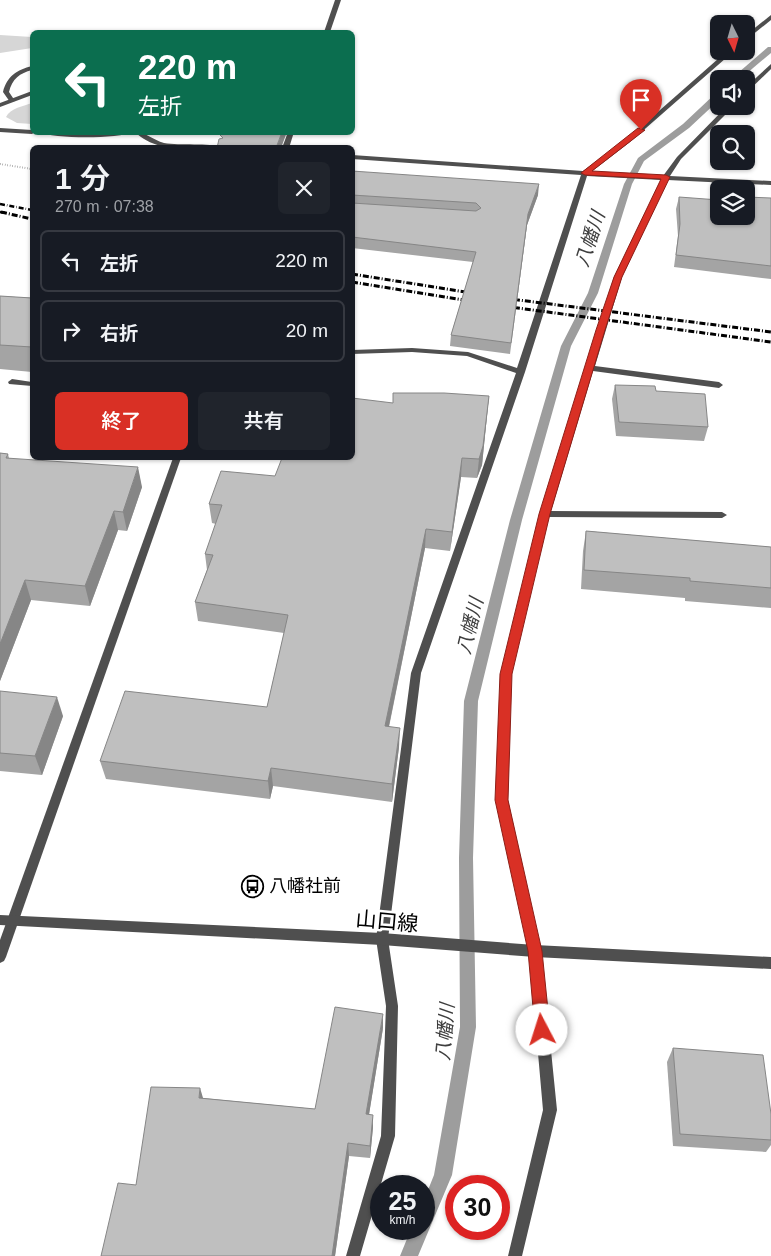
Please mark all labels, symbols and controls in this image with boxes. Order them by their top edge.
north arrow [710,15,755,60]
map controls [710,15,755,225]
text: 220 m [138,47,237,86]
icon: left [55,50,120,115]
button: sound [710,70,755,115]
pin [620,79,662,130]
icon: arrive [627,86,655,114]
text: 左折 [138,94,182,119]
button: search [710,125,755,170]
text: 1 分 [55,162,110,195]
button: close [278,162,330,214]
button: layers [710,180,755,225]
text: 270 m · 07:38 [55,198,154,215]
water label: 八幡川 [571,207,609,269]
icon: left [57,247,85,275]
text: 220 m [275,250,328,271]
text: 左折 [100,253,138,274]
icon: right [57,317,85,345]
text: 20 m [286,320,328,341]
text: 右折 [100,323,138,344]
button: 終了 [55,392,188,450]
button: 共有 [198,392,330,450]
water label: 八幡川 [453,594,488,656]
bus stop icon: 八幡社前 [241,874,265,898]
place label: 八幡社前 [269,876,341,896]
street label: 山口線 [355,907,419,935]
water label: 八幡川 [432,1001,458,1061]
position arrow [515,1003,567,1055]
speed limit sign: 30 [445,1175,510,1240]
text: 25 [389,1187,416,1215]
text: km/h [389,1213,416,1227]

